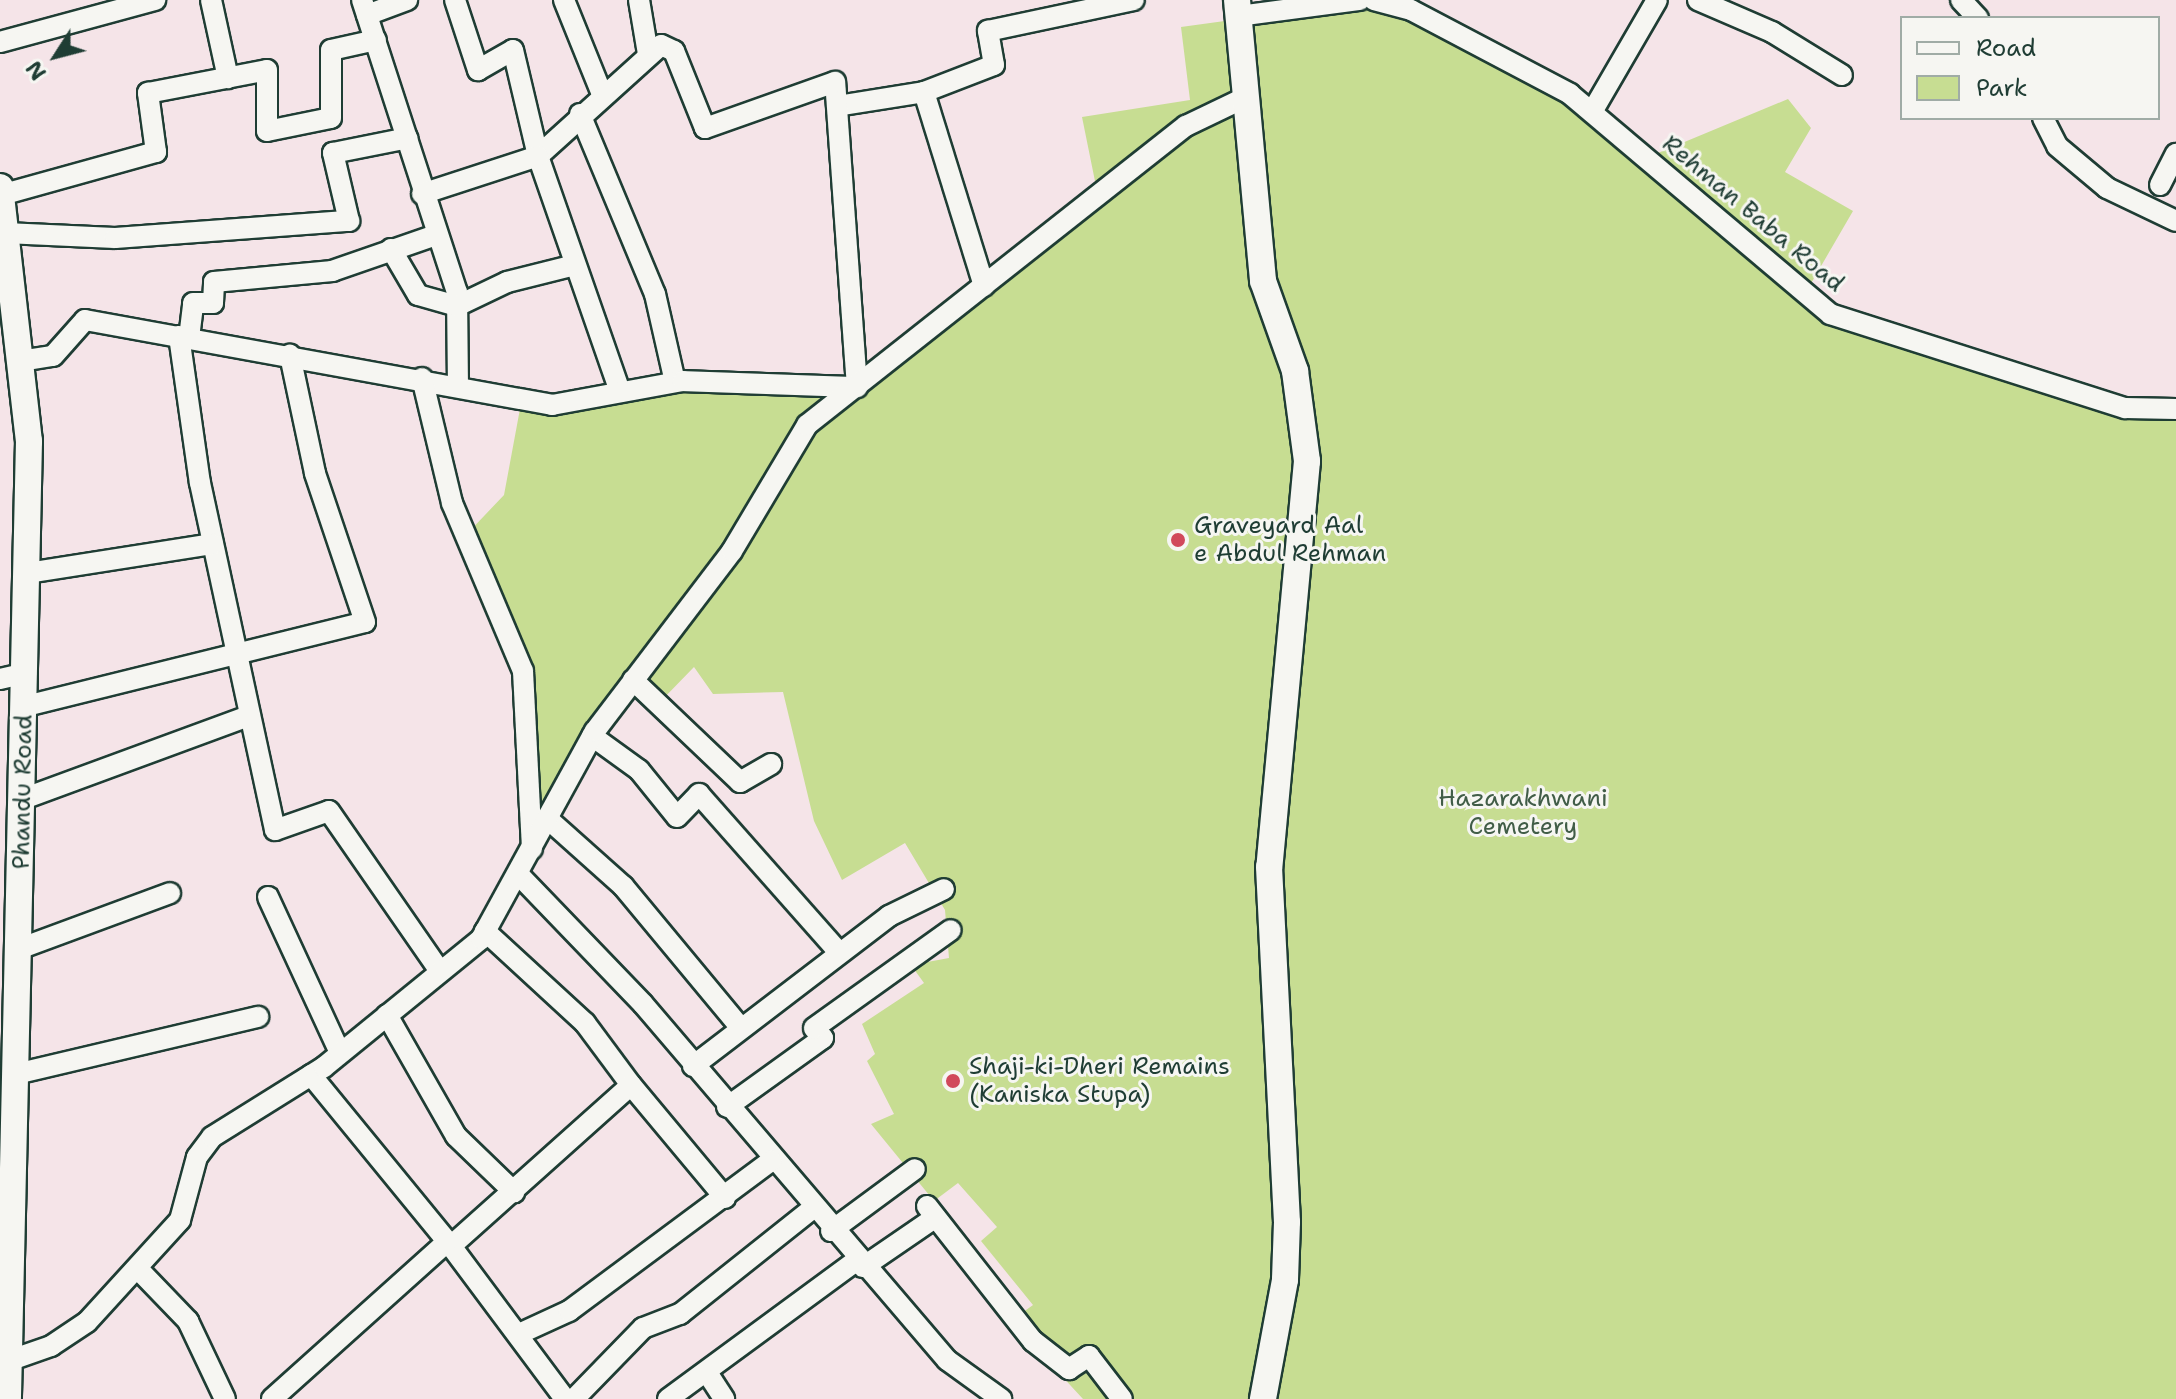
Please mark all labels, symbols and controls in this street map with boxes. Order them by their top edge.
north arrow [16,16,96,96]
legend [1900,16,2160,120]
text: Road [1976,32,2036,64]
text: N [19,55,53,86]
text: Park [1976,72,2028,104]
street label: Rehman Baba Road [1656,130,1850,298]
place label: Graveyard Aal e Abdul Rehman [1194,512,1386,568]
marker: Graveyard Aal e Abdul Rehman [1169,531,1187,549]
street label: Phandu Road [7,714,39,870]
park label: Hazarakhwani Cemetery [1438,785,1608,841]
place label: Shaji-ki-Dheri Remains (Kaniska Stupa) [969,1053,1230,1109]
marker: Shaji-ki-Dheri Remains (Kaniska Stupa) [944,1072,962,1090]

